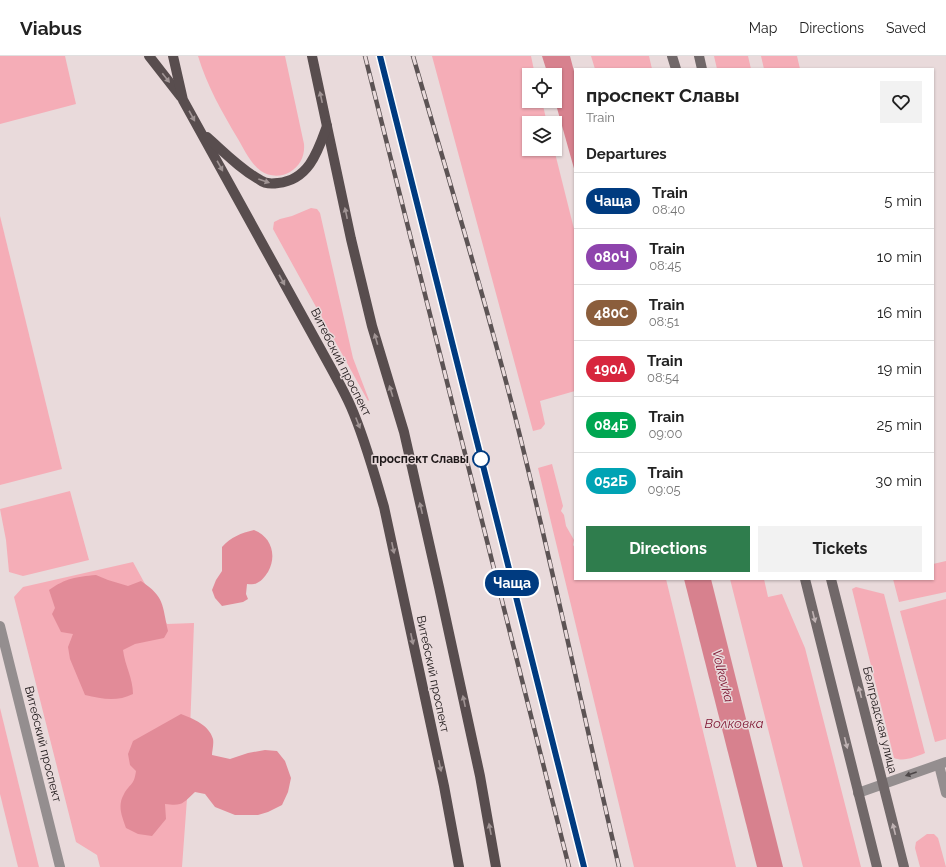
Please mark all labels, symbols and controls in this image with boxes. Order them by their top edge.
text: Viabus [20,17,82,39]
text: Map [749,20,777,36]
text: Directions [799,20,864,36]
text: Saved [886,20,926,36]
map controls [522,68,562,156]
button: locate [522,68,562,108]
one-way arrow [162,73,170,84]
button: heart [880,81,922,123]
text: проспект Славы [586,84,739,106]
one-way arrow [317,91,323,103]
one-way arrow [189,110,196,122]
text: Train [586,110,615,125]
button: layers [522,116,562,156]
text: Departures [586,145,667,163]
one-way arrow [217,160,223,172]
one-way arrow [259,179,271,185]
text: Train [652,184,688,202]
text: 5 min [884,192,922,210]
text: Чаща [594,193,632,209]
text: 08:40 [652,202,685,217]
one-way arrow [342,207,348,219]
text: Train [649,240,685,258]
text: 10 min [877,248,922,266]
text: 080Ч [594,249,629,265]
text: 08:45 [649,258,681,273]
one-way arrow [279,274,286,286]
text: Train [649,296,684,314]
text: 16 min [877,304,922,322]
text: 480С [594,305,629,321]
street label: Витебский проспект [308,306,374,418]
text: 08:51 [649,314,679,329]
one-way arrow [373,333,379,345]
text: Train [647,352,683,370]
text: 19 min [877,360,922,378]
text: 190А [594,361,627,377]
text: 08:54 [647,370,679,385]
one-way arrow [388,385,394,397]
text: Train [648,408,684,426]
text: 25 min [876,416,922,434]
one-way arrow [355,417,361,429]
text: 084Б [594,417,628,433]
text: 09:00 [648,426,682,441]
marker: проспект Славы [472,450,490,468]
place label: проспект Славы [372,452,469,466]
text: Train [648,464,683,482]
text: 30 min [875,472,922,490]
text: 052Б [594,473,628,489]
text: 09:05 [648,482,681,497]
one-way arrow [418,501,424,514]
button: Directions [586,526,750,572]
button: Tickets [758,526,922,572]
one-way arrow [390,542,396,554]
line badge: Чаща [484,570,540,596]
text: Чаща [493,575,531,591]
one-way arrow [812,611,818,623]
street label: Витебский проспект [414,614,452,734]
one-way arrow [410,633,416,645]
water label: Volkovka [709,648,737,704]
street label: Белградская улица [860,665,900,775]
street label: Витебский проспект [22,685,64,804]
one-way arrow [856,686,862,698]
one-way arrow [461,695,467,707]
water label: Волковка [705,716,764,731]
one-way arrow [843,737,849,749]
one-way arrow [437,760,443,772]
one-way arrow [904,772,916,778]
one-way arrow [487,822,493,835]
one-way arrow [891,823,897,835]

